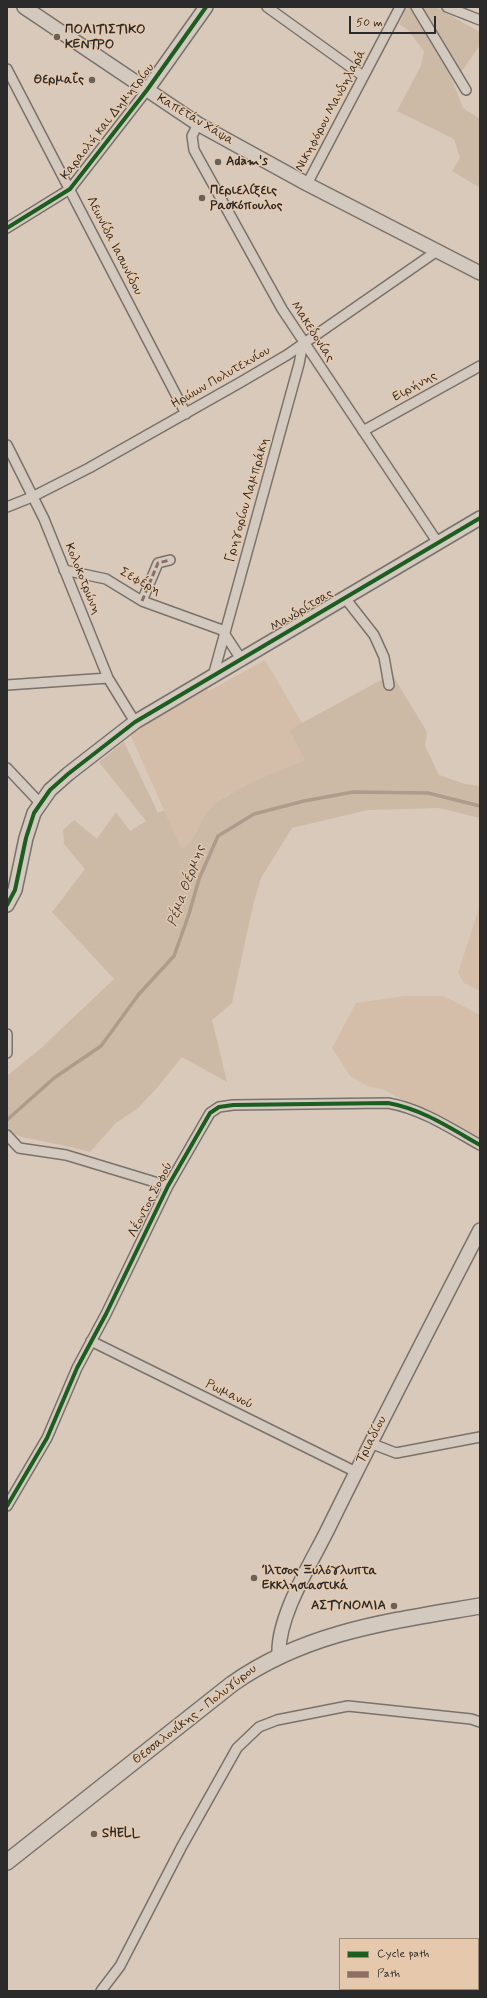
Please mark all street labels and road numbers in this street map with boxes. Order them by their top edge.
street label: Νικηφόρου Μανδηλαρά [292,47,370,175]
street label: Καραολή και Δημητρίου [58,61,158,183]
street label: Καπετάν Χάψα [154,91,236,149]
street label: Λεωνίδα Ιασωνίδου [82,194,146,298]
street label: Μακεδονίας [287,299,337,365]
street label: Ηρώων Πολυτεχνίου [169,343,273,413]
street label: Ειρήνης [390,369,440,405]
street label: Γρηγορίου Λαμπράκη [223,436,273,564]
street label: Κολοκοτρώνη [61,541,103,617]
street label: Σεφέρη [117,565,163,599]
street label: Μανδρίτσας [268,586,336,636]
street label: Λέοντος Σοφού [125,1160,177,1240]
street label: Ρωμανού [203,1377,255,1413]
street label: Τριαδίου [353,1414,391,1466]
street label: Θεσσαλονίκης - Πολυγύρου [130,1662,260,1768]

